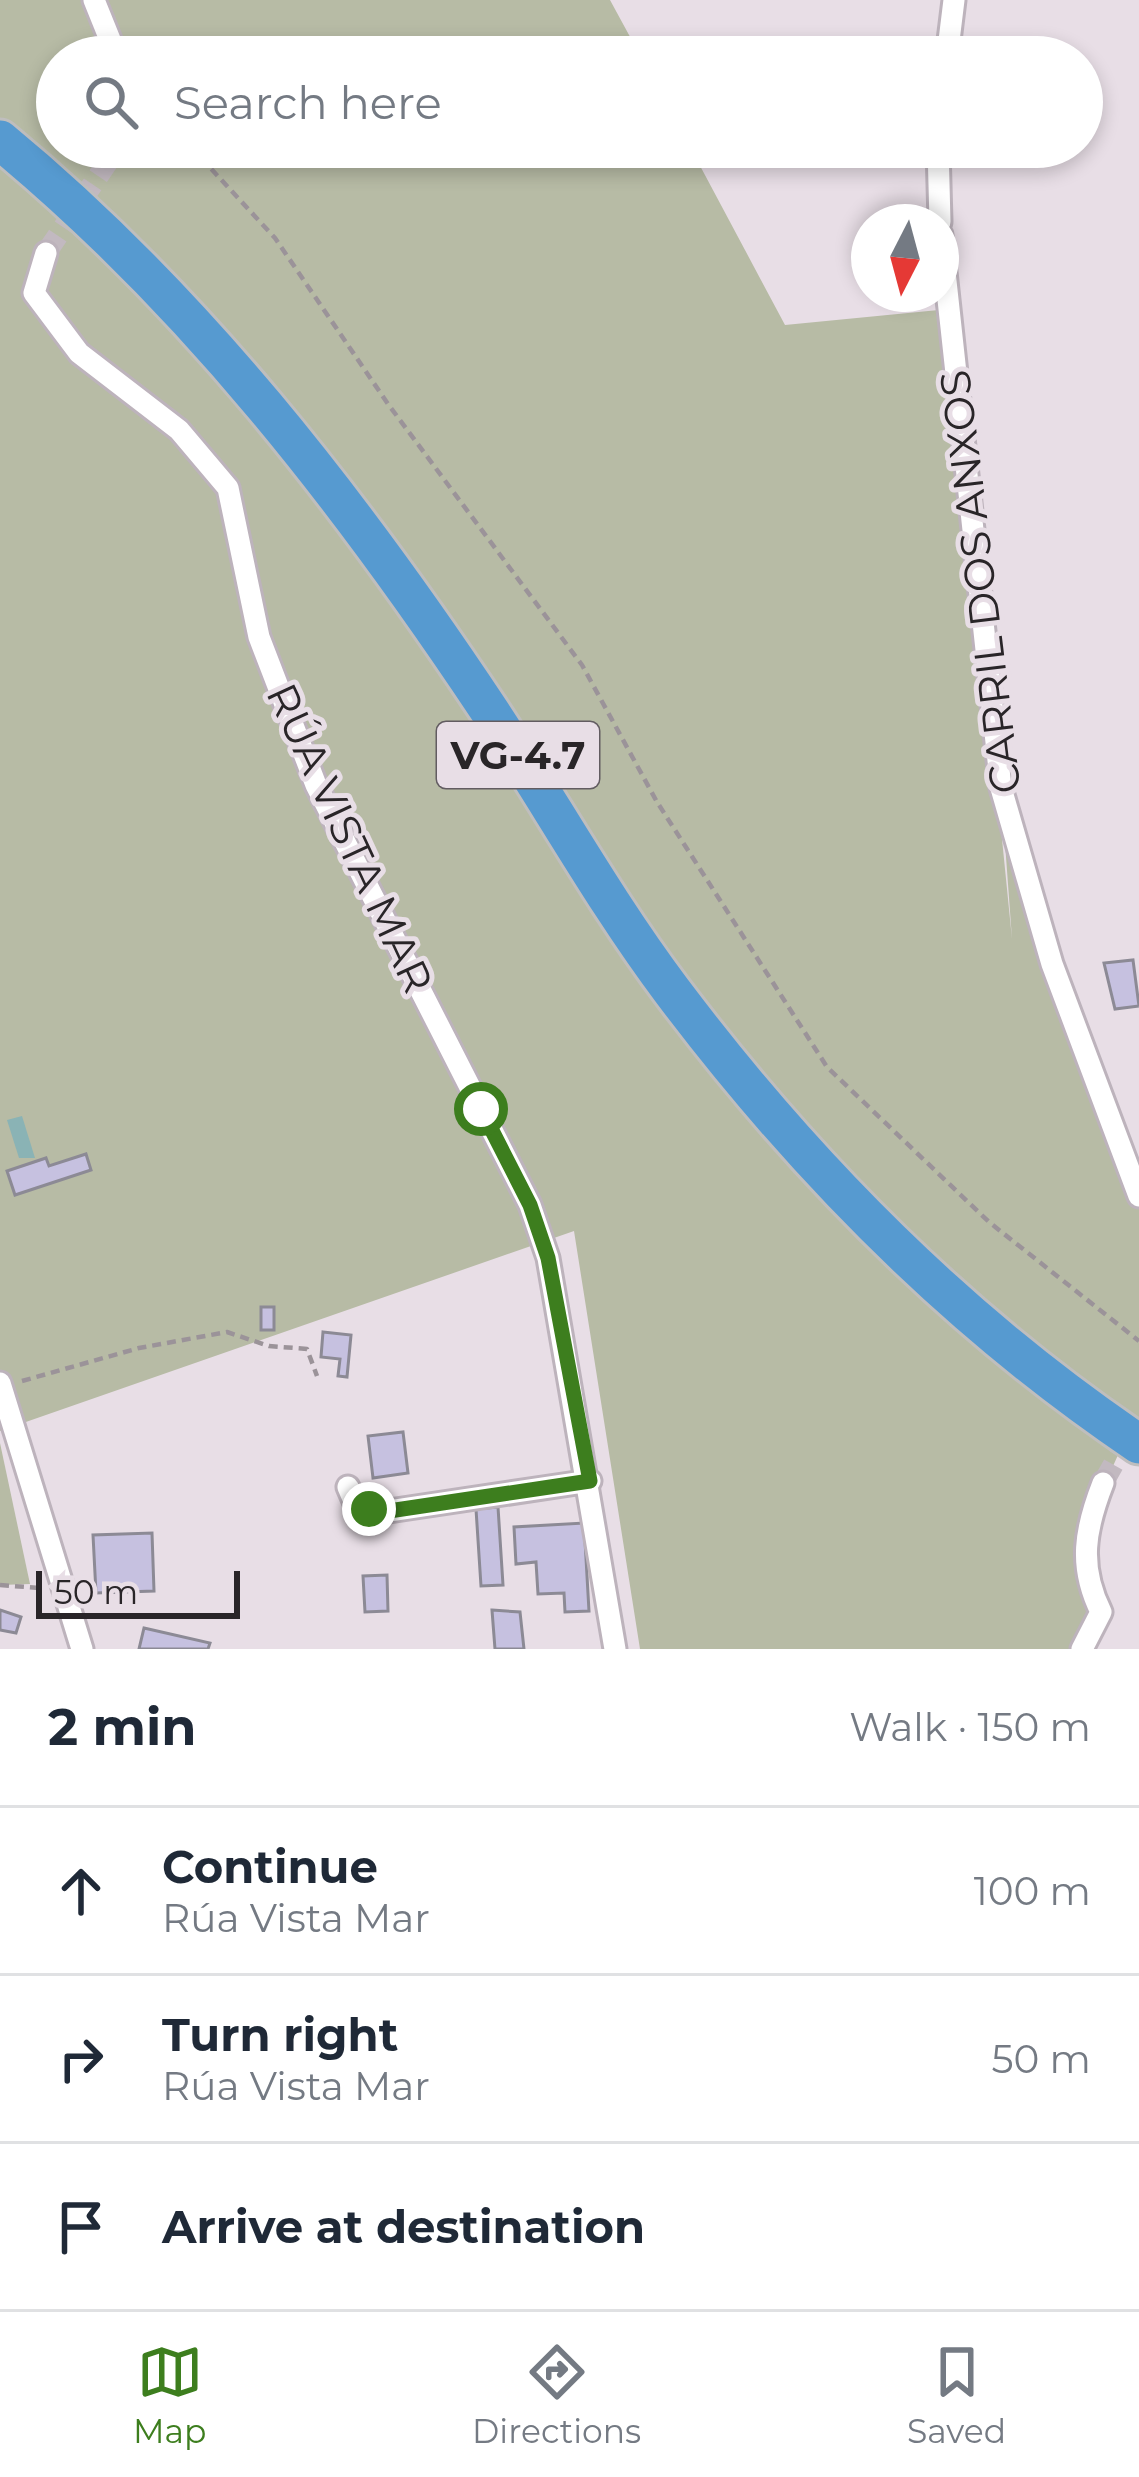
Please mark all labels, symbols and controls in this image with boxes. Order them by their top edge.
search box [36,36,1103,168]
icon: search [78,69,144,135]
text: Search here [174,75,442,130]
north arrow [851,204,959,312]
street label: CARRIL DOS ANXOS [928,367,1032,797]
street label: RÚA VISTA MAR [256,675,444,1001]
road number: VG-4.7 [437,722,599,788]
route start [454,1082,508,1136]
route end [342,1482,396,1536]
scale bar [36,1565,240,1618]
text: 50 m [54,1572,138,1612]
text: 2 min [48,1696,197,1758]
text: Walk · 150 m [849,1703,1091,1751]
text: Continue [162,1839,378,1894]
icon: ahead [48,1858,114,1924]
text: 100 m [974,1867,1091,1915]
text: Rúa Vista Mar [162,1894,430,1942]
text: Turn right [162,2007,398,2062]
icon: right [48,2026,114,2092]
text: 50 m [992,2035,1091,2083]
text: Rúa Vista Mar [162,2062,430,2110]
icon: arrive [48,2194,114,2260]
text: Arrive at destination [162,2199,645,2254]
tab: Map [133,2339,206,2451]
tab: Directions [472,2339,641,2451]
tab: Saved [907,2339,1006,2451]

